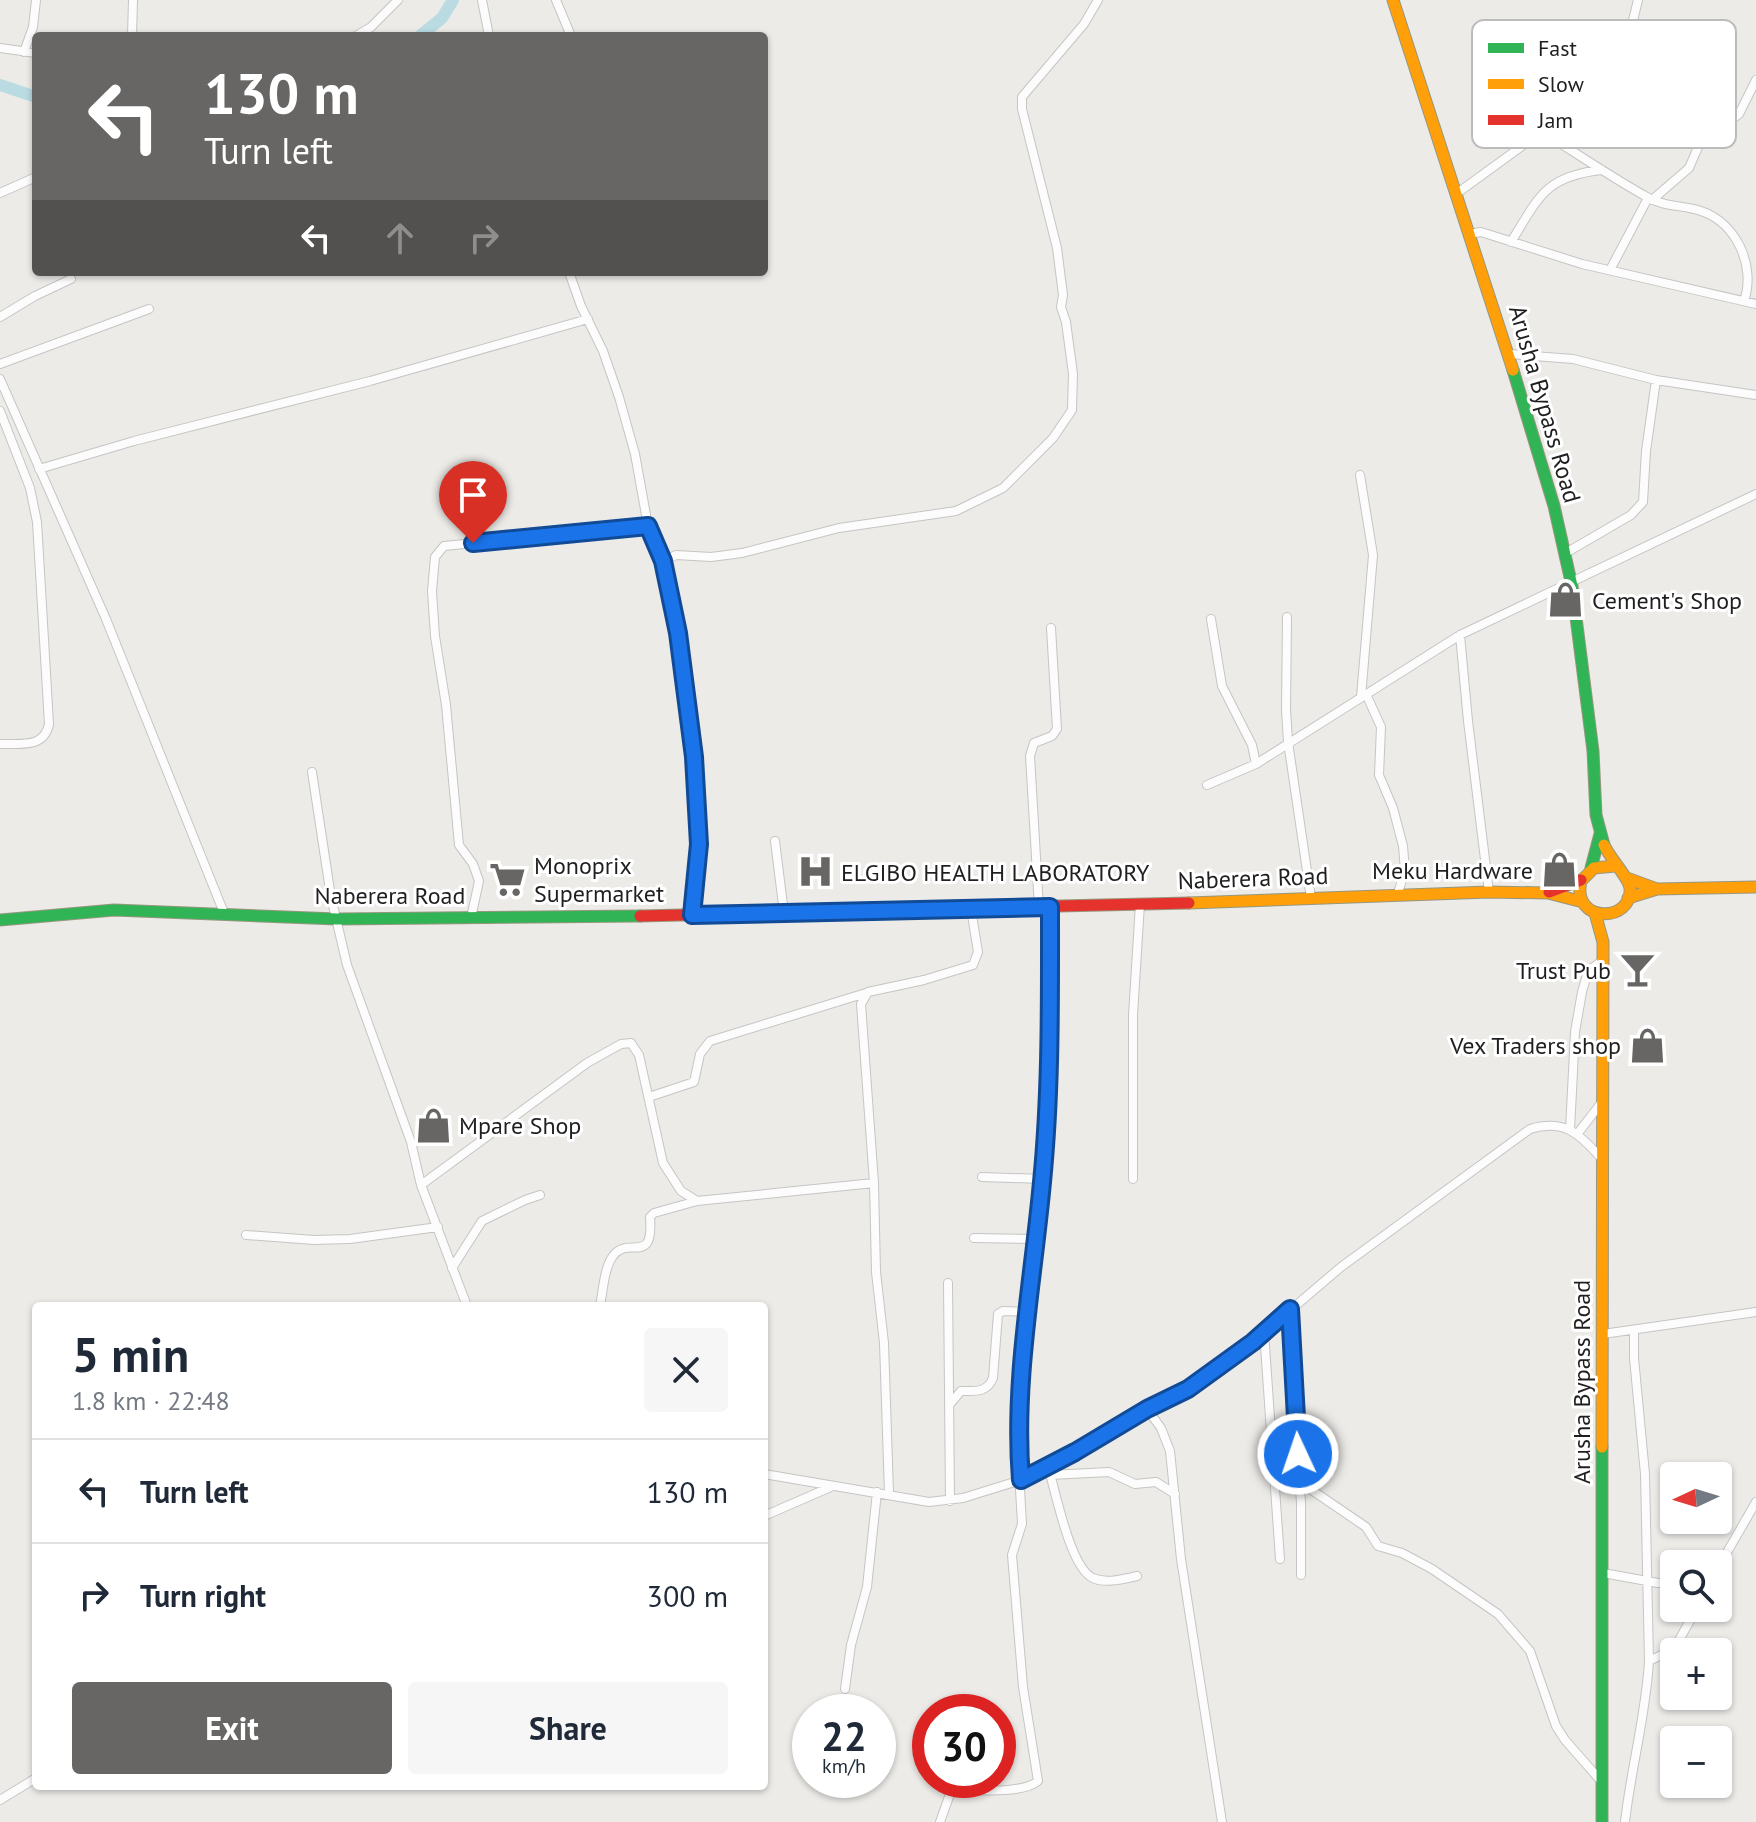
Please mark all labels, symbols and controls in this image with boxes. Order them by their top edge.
legend [1472,20,1736,148]
text: Fast [1538,34,1578,62]
text: 130 m [204,57,359,129]
icon: left [72,64,176,168]
text: Slow [1538,70,1584,98]
text: Jam [1537,106,1573,134]
text: Turn left [204,127,333,174]
icon: left [294,216,338,260]
icon: ahead [378,216,422,260]
icon: right [462,216,506,260]
street label: Arusha Bypass Road [1502,302,1588,506]
pin [439,461,507,543]
icon: arrive [451,473,495,517]
shop icon: Cement's Shop [1547,581,1585,619]
place label: Cement's Shop [1592,585,1742,616]
place label: Monoprix Supermarket [534,850,664,909]
shop icon: Meku Hardware [1540,851,1578,889]
hospital icon: ELGIBO HEALTH LABORATORY [796,853,834,891]
place label: Meku Hardware [1372,855,1533,886]
place label: ELGIBO HEALTH LABORATORY [841,857,1150,888]
supermarket icon: Monoprix Supermarket [489,860,527,898]
street label: Naberera Road [1177,860,1329,896]
street label: Naberera Road [315,880,465,911]
bar icon: Trust Pub [1618,951,1656,989]
place label: Trust Pub [1516,955,1611,986]
shop icon: Vex Traders shop [1628,1026,1666,1064]
place label: Vex Traders shop [1449,1030,1621,1061]
shop icon: Mpare Shop [414,1106,452,1144]
place label: Mpare Shop [459,1110,581,1141]
street label: Arusha Bypass Road [1566,1280,1597,1484]
text: 5 min [72,1323,189,1385]
button: close [644,1328,728,1412]
text: 1.8 km · 22:48 [72,1384,230,1417]
position arrow [1256,1412,1340,1496]
north arrow [1660,1462,1732,1534]
map controls [1660,1462,1732,1798]
icon: left [72,1469,116,1513]
text: Turn left [140,1472,248,1511]
text: 130 m [647,1472,728,1511]
button: search [1660,1550,1732,1622]
icon: right [72,1573,116,1617]
text: Turn right [140,1576,266,1615]
text: 300 m [647,1576,728,1615]
button: + [1660,1638,1732,1710]
button: Exit [72,1682,392,1774]
button: Share [408,1682,728,1774]
speed limit sign: 30 [912,1694,1016,1798]
text: 22 [821,1710,867,1762]
button: − [1660,1726,1732,1798]
text: km/h [822,1753,866,1779]

